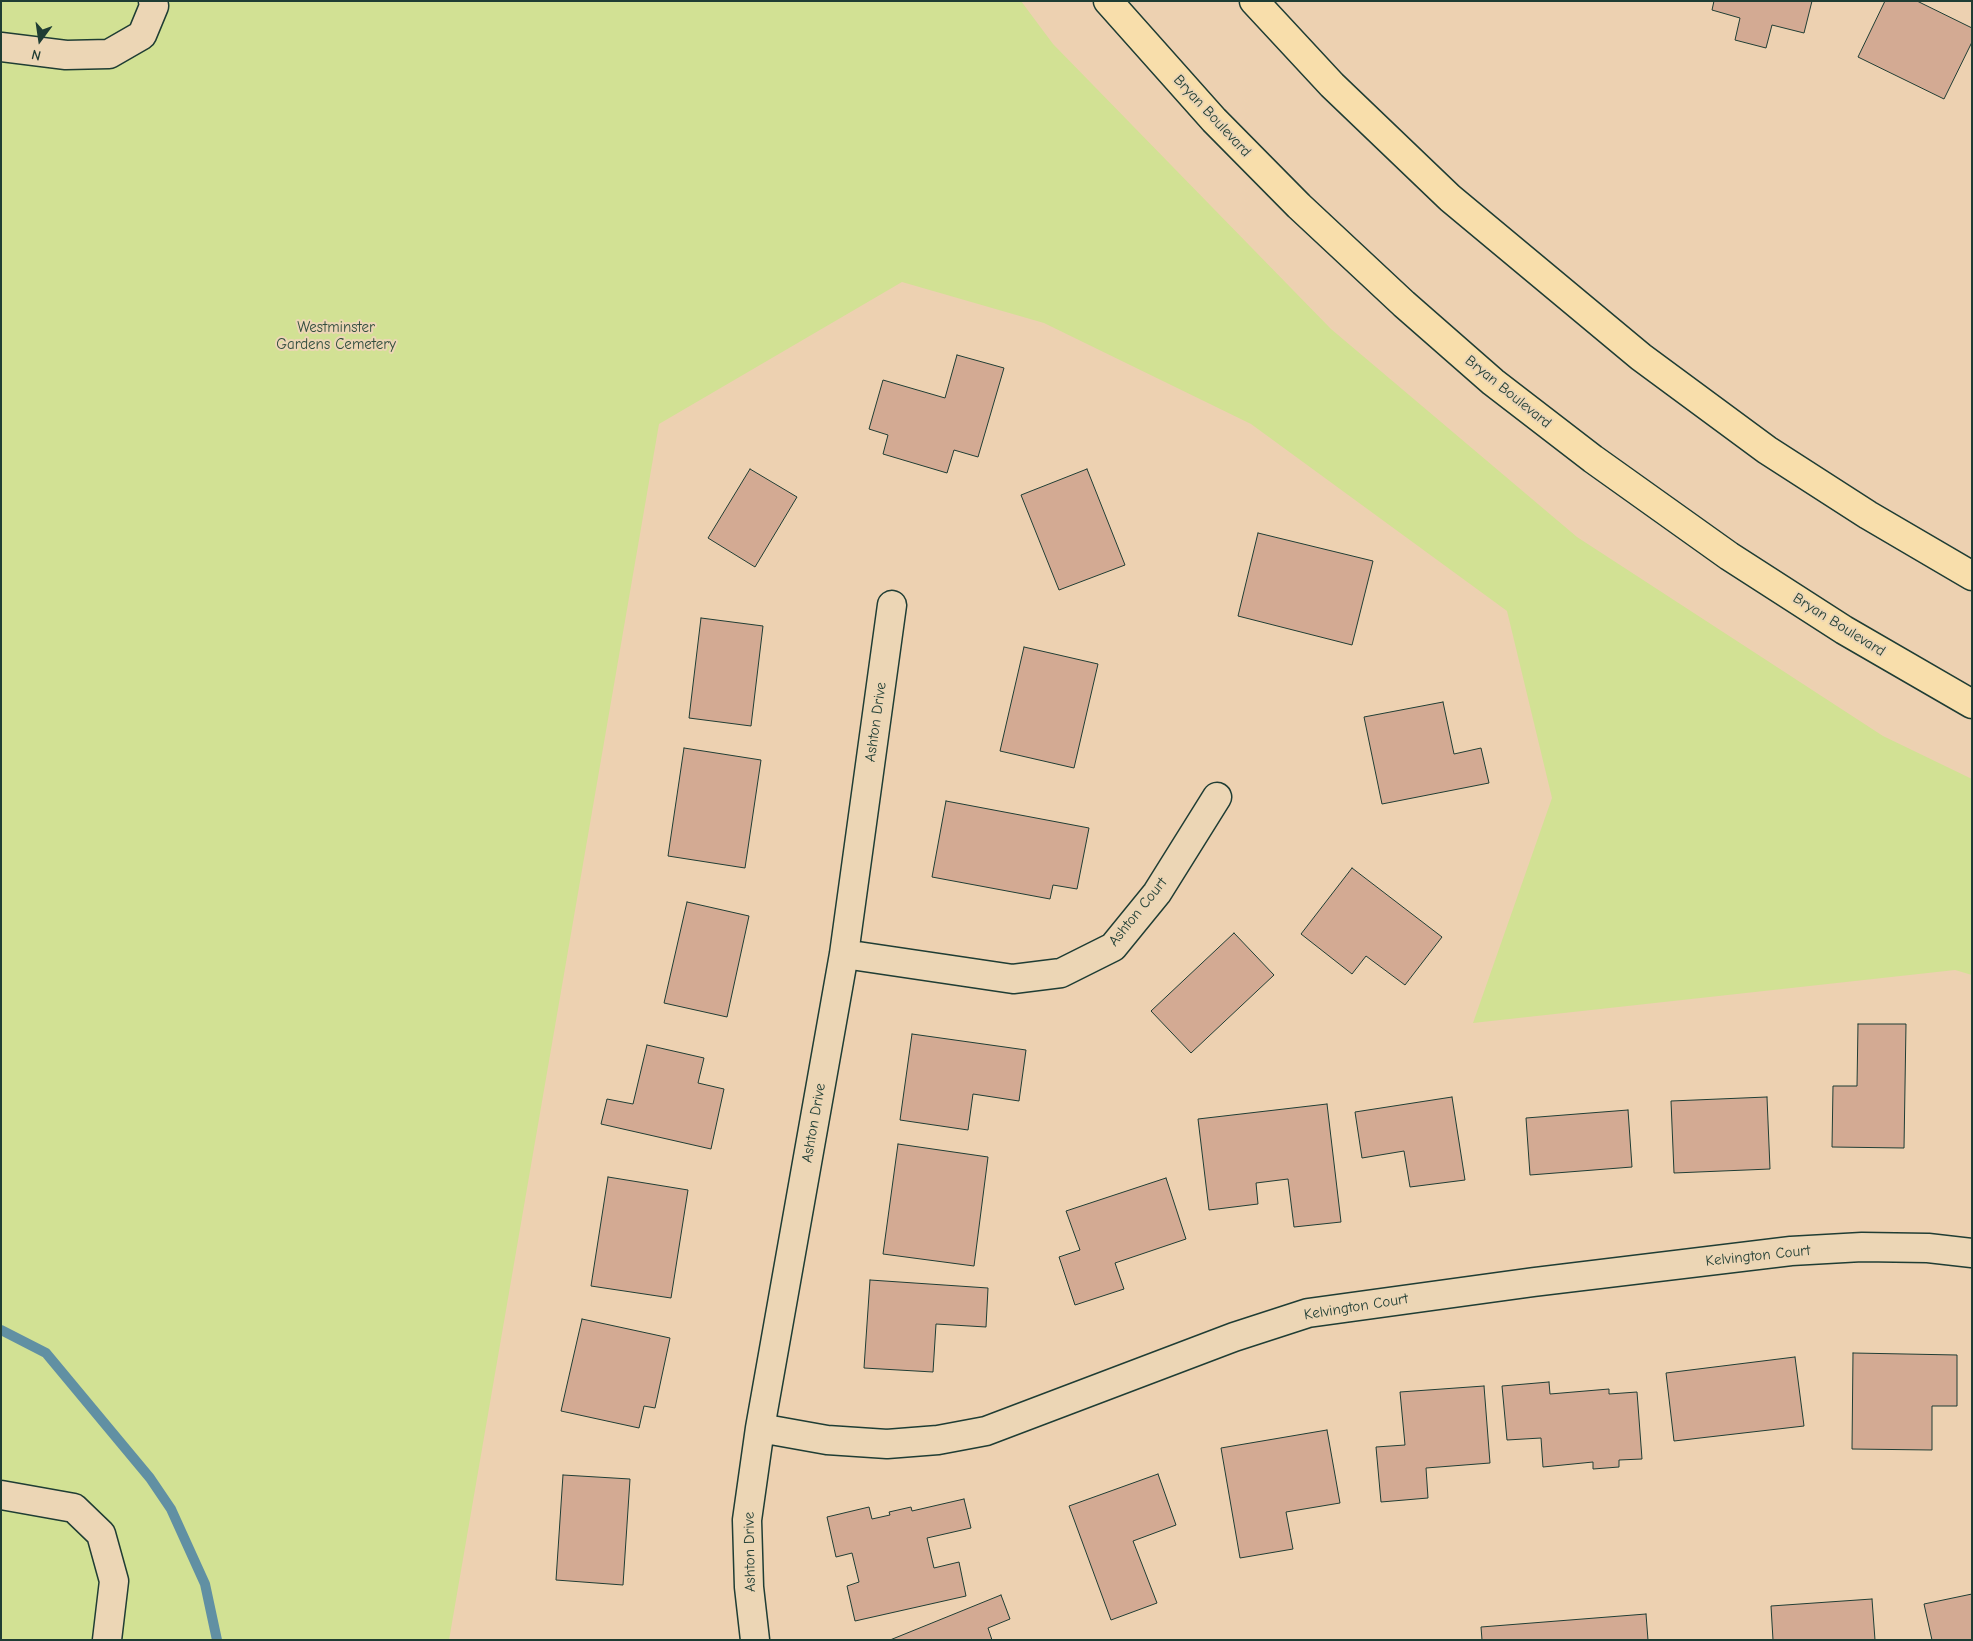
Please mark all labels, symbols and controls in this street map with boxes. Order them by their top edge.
north arrow [15,15,65,65]
text: N [30,46,43,64]
street label: Bryan Boulevard [1169,71,1255,161]
park label: Westminster Gardens Cemetery [276,319,396,354]
street label: Bryan Boulevard [1461,352,1555,432]
street label: Bryan Boulevard [1789,589,1889,661]
street label: Ashton Drive [861,681,891,763]
street label: Ashton Court [1105,874,1171,950]
street label: Ashton Drive [798,1082,830,1164]
street label: Kelvington Court [1705,1242,1811,1270]
street label: Kelvington Court [1303,1290,1409,1324]
street label: Ashton Drive [740,1512,760,1592]

